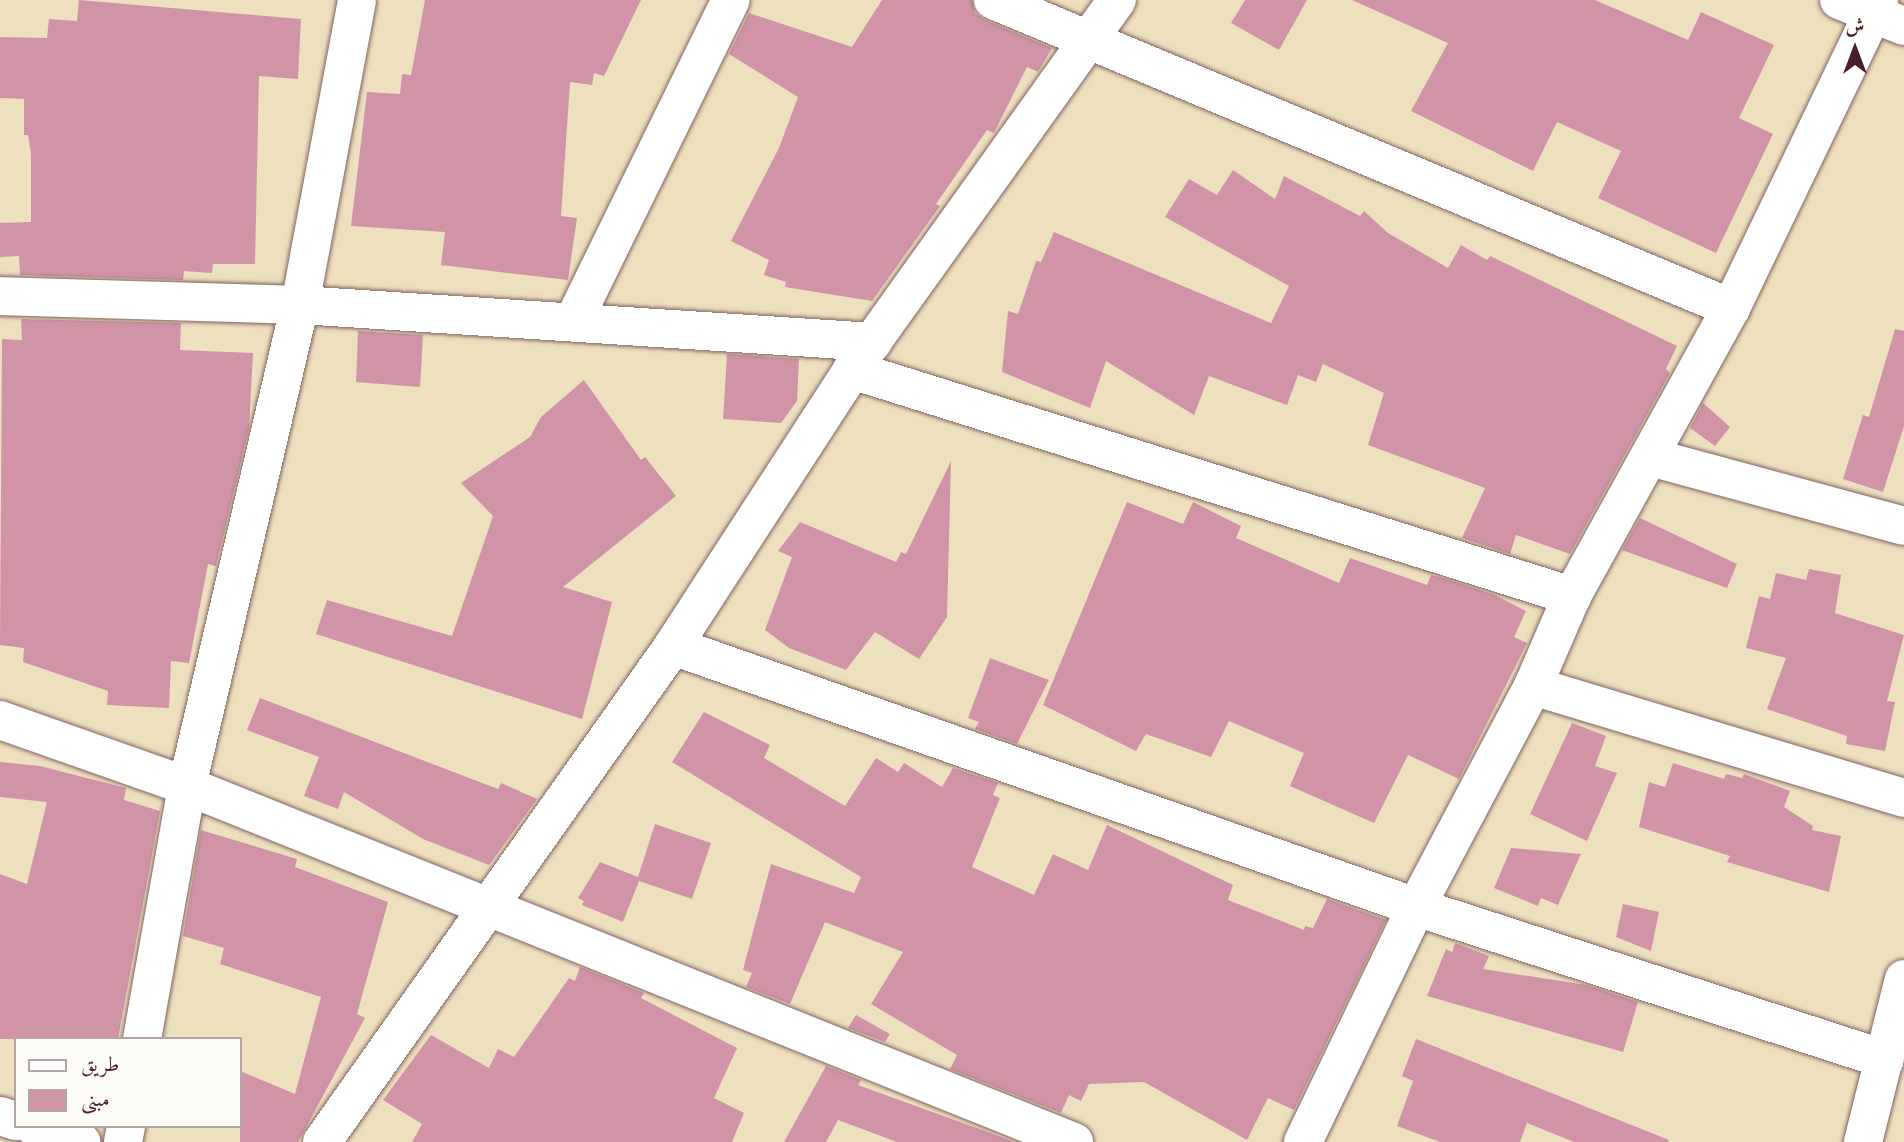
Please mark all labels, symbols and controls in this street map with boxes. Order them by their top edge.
north arrow [1820,14,1890,84]
text: ش [1846,14,1864,41]
legend [14,1037,242,1128]
text: طريق [81,1051,119,1081]
text: مبنى [81,1086,110,1116]

